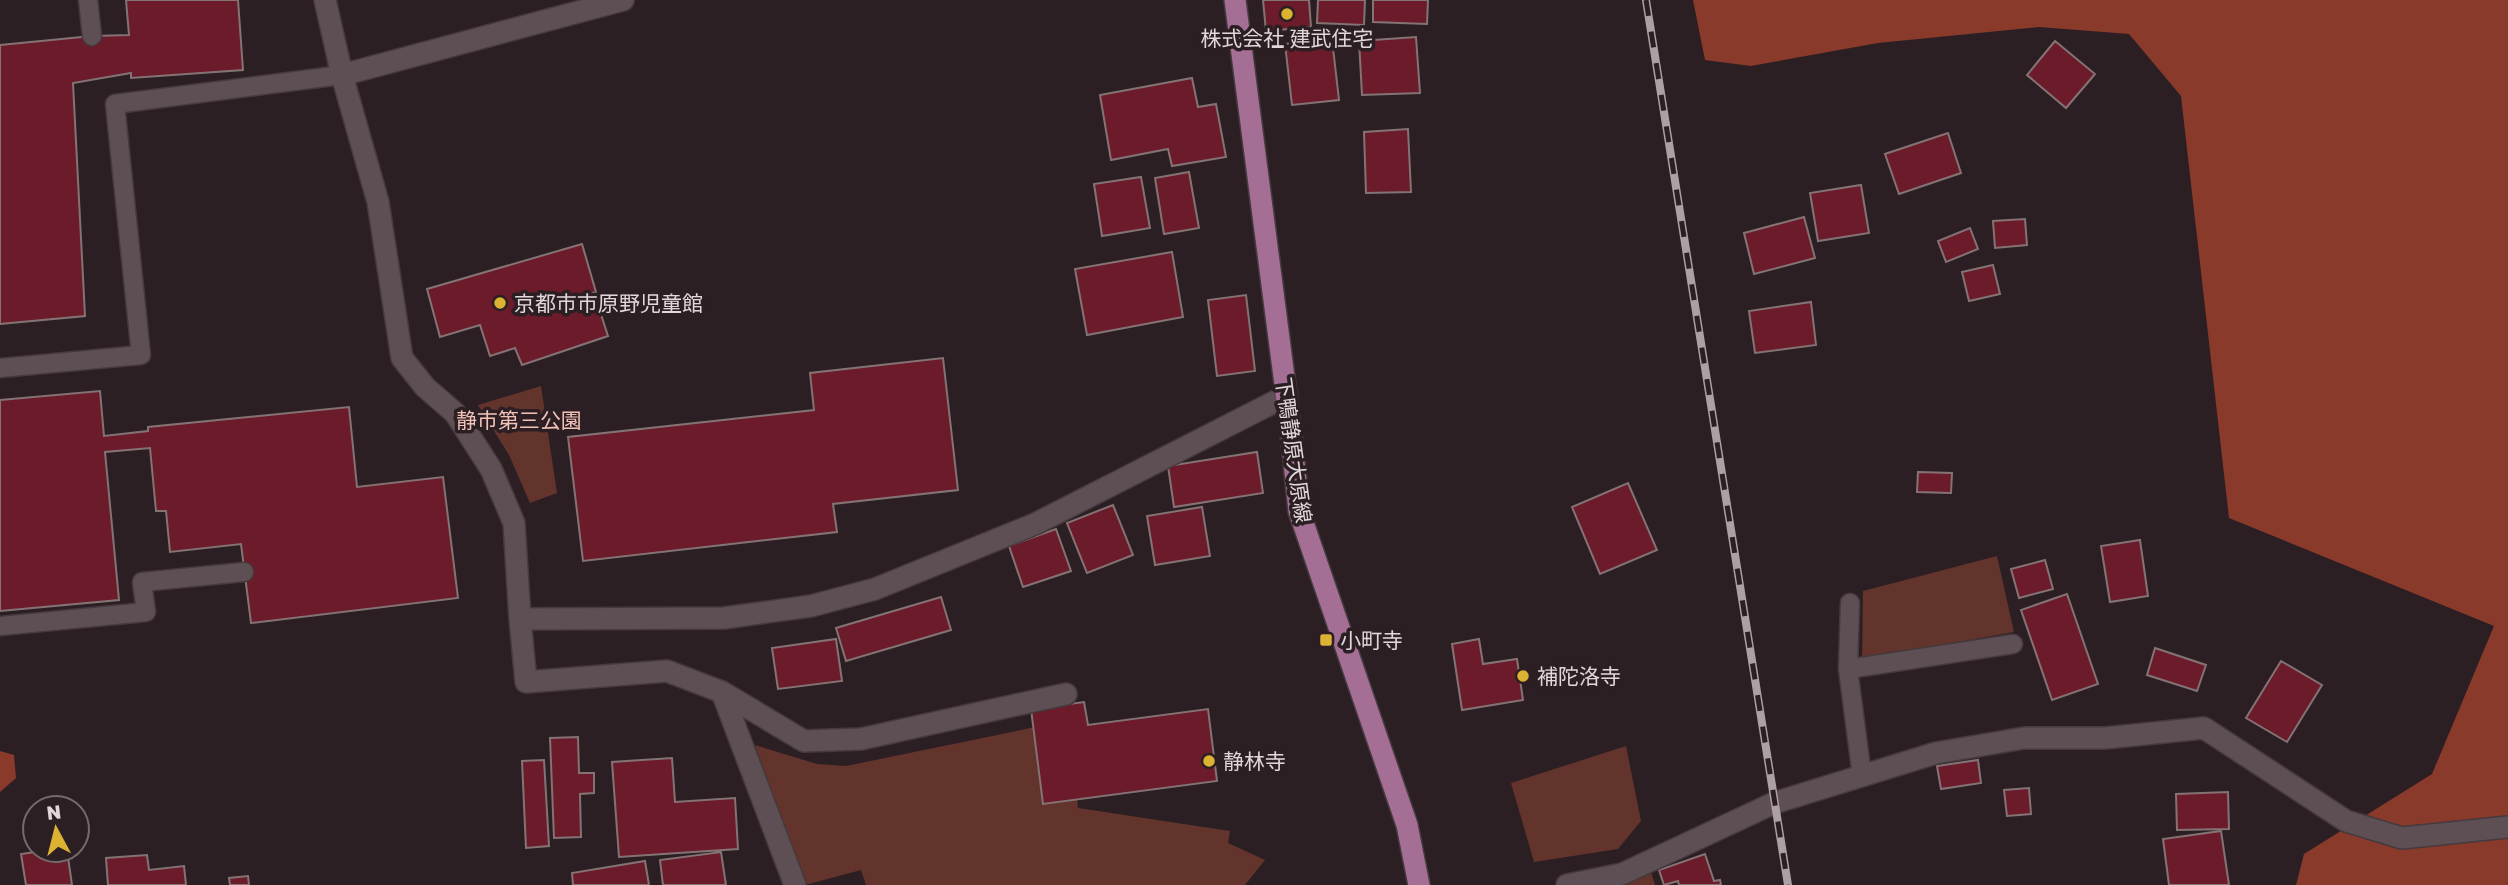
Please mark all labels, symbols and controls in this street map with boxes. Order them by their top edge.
marker: 株式会社 建武住宅 [1279,6,1295,22]
place label: 株式会社 建武住宅 [1200,25,1374,51]
place label: 京都市市原野児童館 [514,290,703,316]
marker: 京都市市原野児童館 [492,295,508,311]
street label: 下鴨静原大原線 [1271,375,1317,525]
park label: 静市第三公園 [456,407,582,433]
place label: 小町寺 [1340,627,1403,653]
marker: 小町寺 [1318,632,1334,648]
place label: 補陀洛寺 [1537,663,1621,689]
marker: 補陀洛寺 [1515,668,1531,684]
place label: 静林寺 [1223,748,1286,774]
marker: 静林寺 [1201,753,1217,769]
north arrow [21,794,91,864]
text: N [45,799,62,824]

